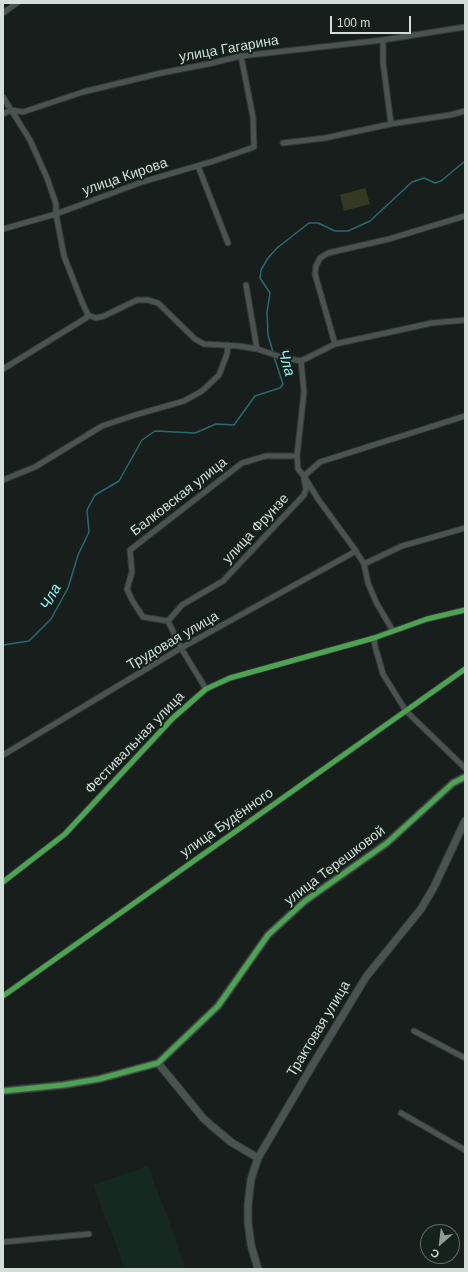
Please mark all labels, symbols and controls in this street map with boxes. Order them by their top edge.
scale bar [332,8,413,34]
text: 100 m [337,16,370,30]
street label: улица Гагарина [178,32,280,66]
street label: улица Кирова [80,155,170,199]
water label: Чла [274,348,298,378]
street label: Балковская улица [127,454,231,540]
street label: улица Фрунзе [219,491,293,567]
water label: Чла [37,581,65,613]
street label: Трудовая улица [124,608,222,674]
street label: Фестивальная улица [82,688,188,798]
street label: улица Будённого [177,785,277,861]
street label: улица Терешковой [281,823,389,909]
street label: Трактовая улица [284,978,354,1080]
north arrow [420,1224,460,1264]
text: С [429,1247,441,1261]

